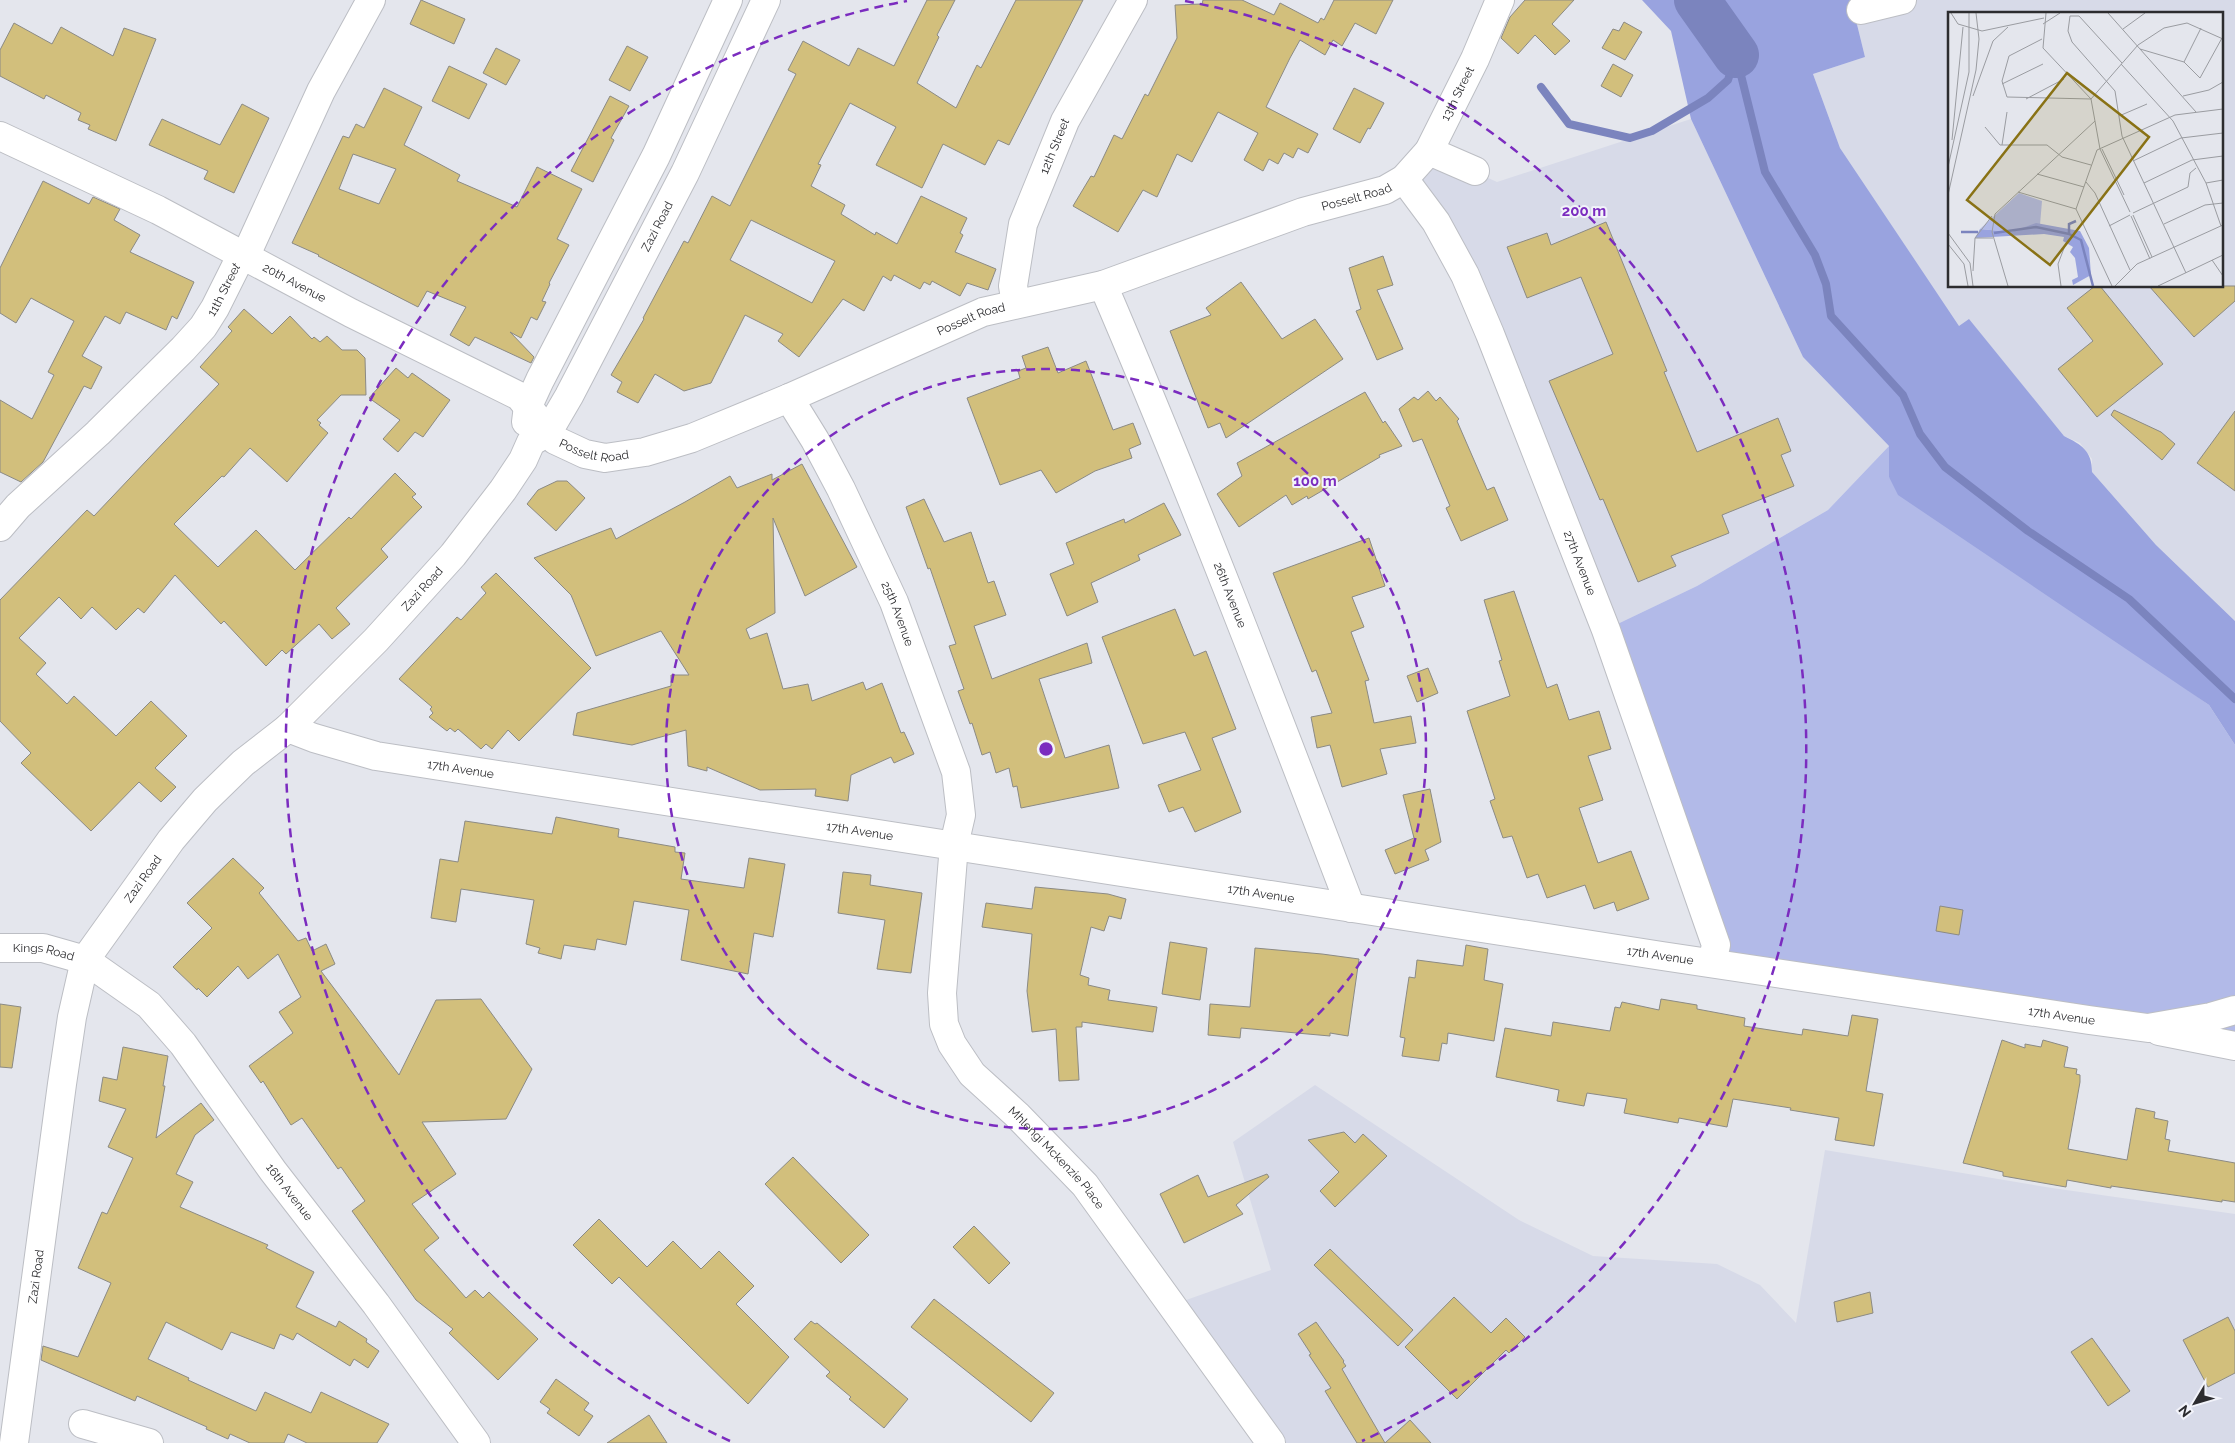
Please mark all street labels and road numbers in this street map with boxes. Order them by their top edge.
street label: 13th Street [1438,64,1477,123]
street label: 12th Street [1037,116,1072,176]
street label: Posselt Road [1320,181,1394,214]
street label: Zazi Road [638,199,676,254]
street label: 11th Street [205,260,243,319]
street label: 20th Avenue [260,260,328,305]
street label: Posselt Road [935,300,1007,339]
street label: Posselt Road [557,436,630,466]
street label: 27th Avenue [1561,528,1599,597]
street label: 26th Avenue [1211,560,1249,630]
street label: Zazi Road [399,564,446,614]
street label: 25th Avenue [878,579,917,648]
street label: 17th Avenue [426,757,495,781]
street label: 17th Avenue [825,819,894,843]
street label: Zazi Road [121,853,165,905]
street label: 17th Avenue [1227,882,1295,906]
street label: Kings Road [13,941,76,964]
street label: 17th Avenue [1626,944,1694,968]
street label: 17th Avenue [2027,1004,2096,1028]
street label: Mhlengi Mckenzie Place [1006,1104,1107,1212]
street label: 16th Avenue [263,1161,316,1223]
street label: Zazi Road [26,1249,47,1304]

